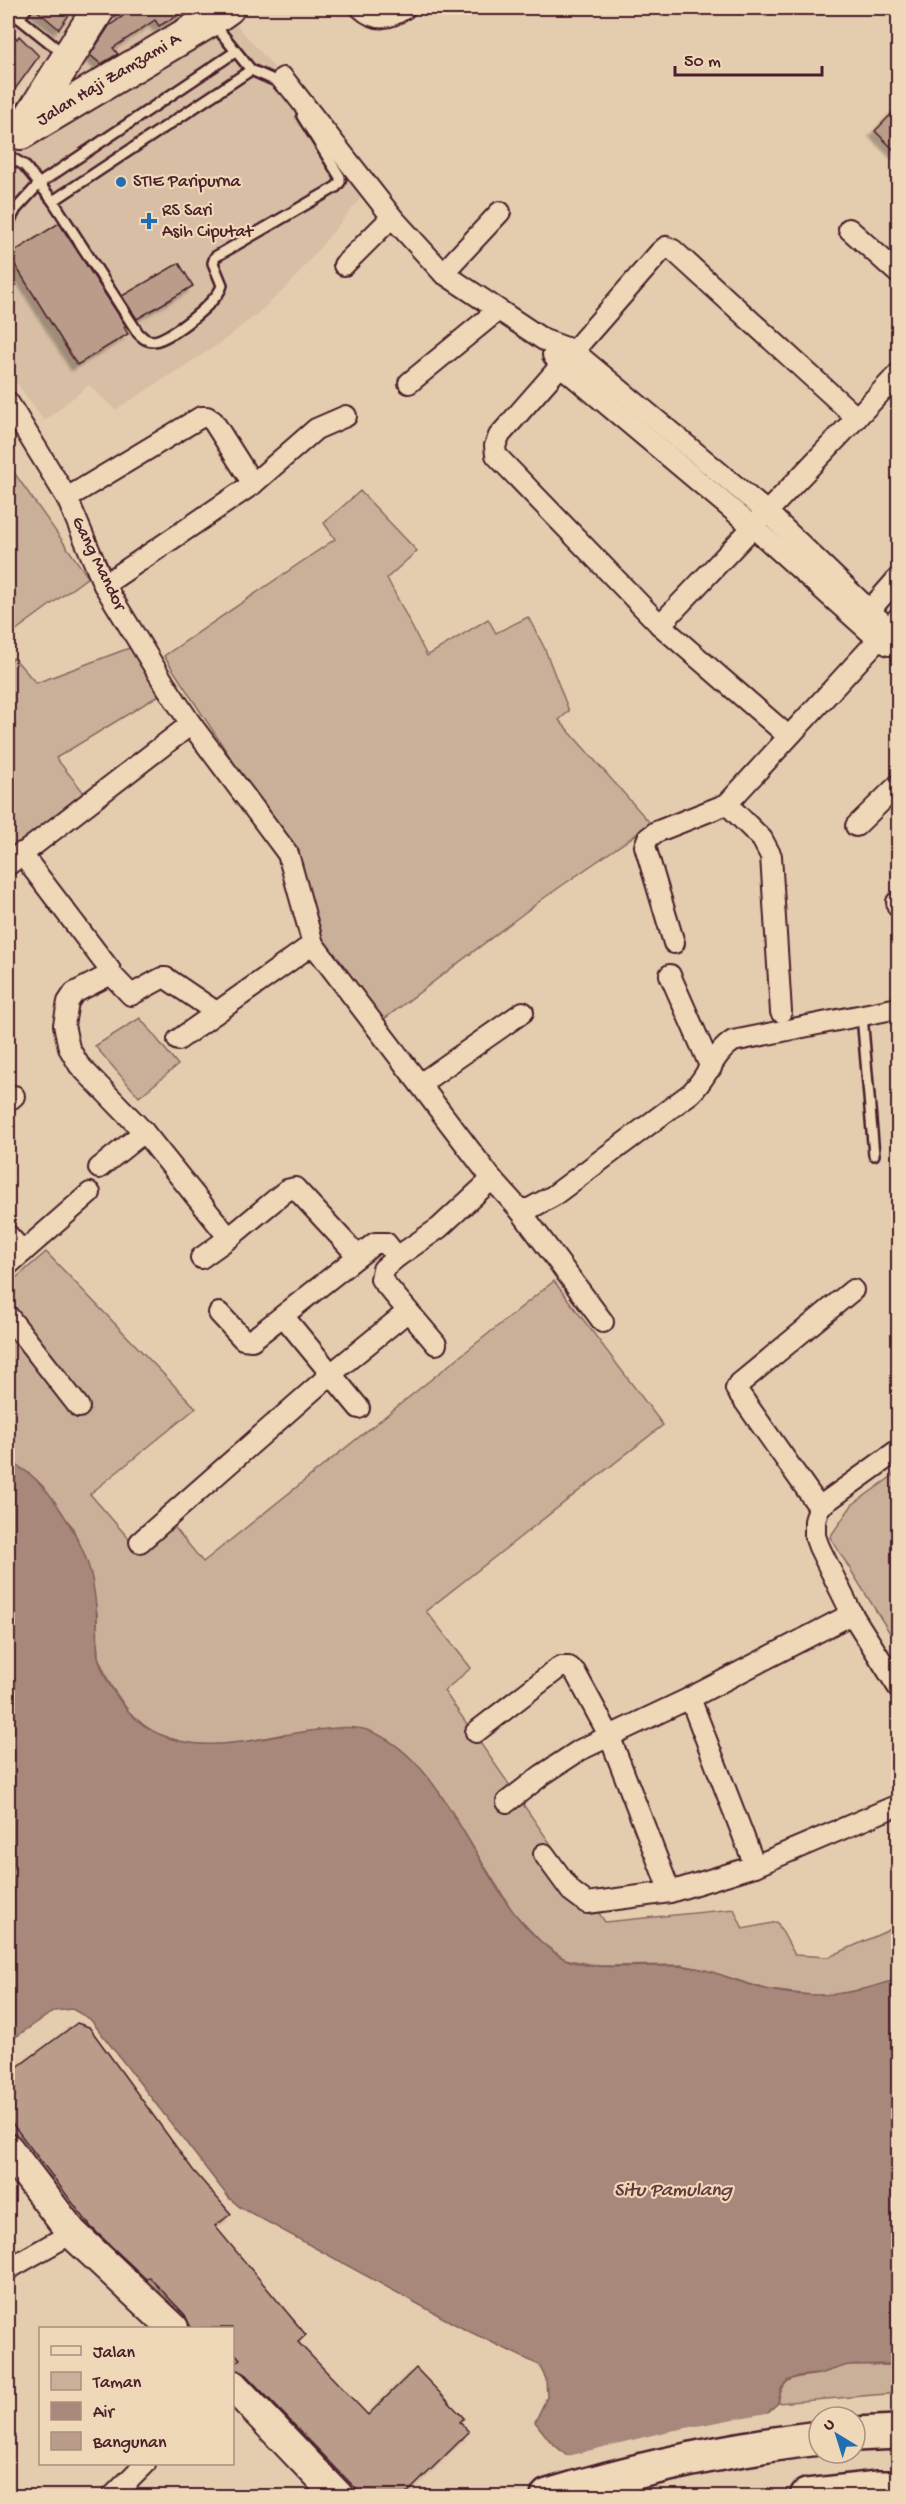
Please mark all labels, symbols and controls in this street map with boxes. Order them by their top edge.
street label: Jalan Haji Zamzami A [33,28,186,131]
scale bar [675,39,822,77]
text: 50 m [684,52,721,73]
place label: STIE Paripurna [133,172,242,193]
marker: STIE Paripurna [114,175,128,189]
place label: RS Sari Asih Ciputat [162,201,254,243]
marker: RS Sari Asih Ciputat [140,212,158,230]
street label: Gang Mandor [66,514,130,616]
water label: Situ Pamulang [614,2180,734,2203]
legend [39,2327,234,2465]
text: Jalan [93,2343,135,2364]
text: Taman [92,2373,142,2394]
text: Air [93,2403,116,2424]
north arrow [807,2405,867,2465]
text: U [820,2415,840,2436]
text: Bangunan [92,2433,167,2454]

